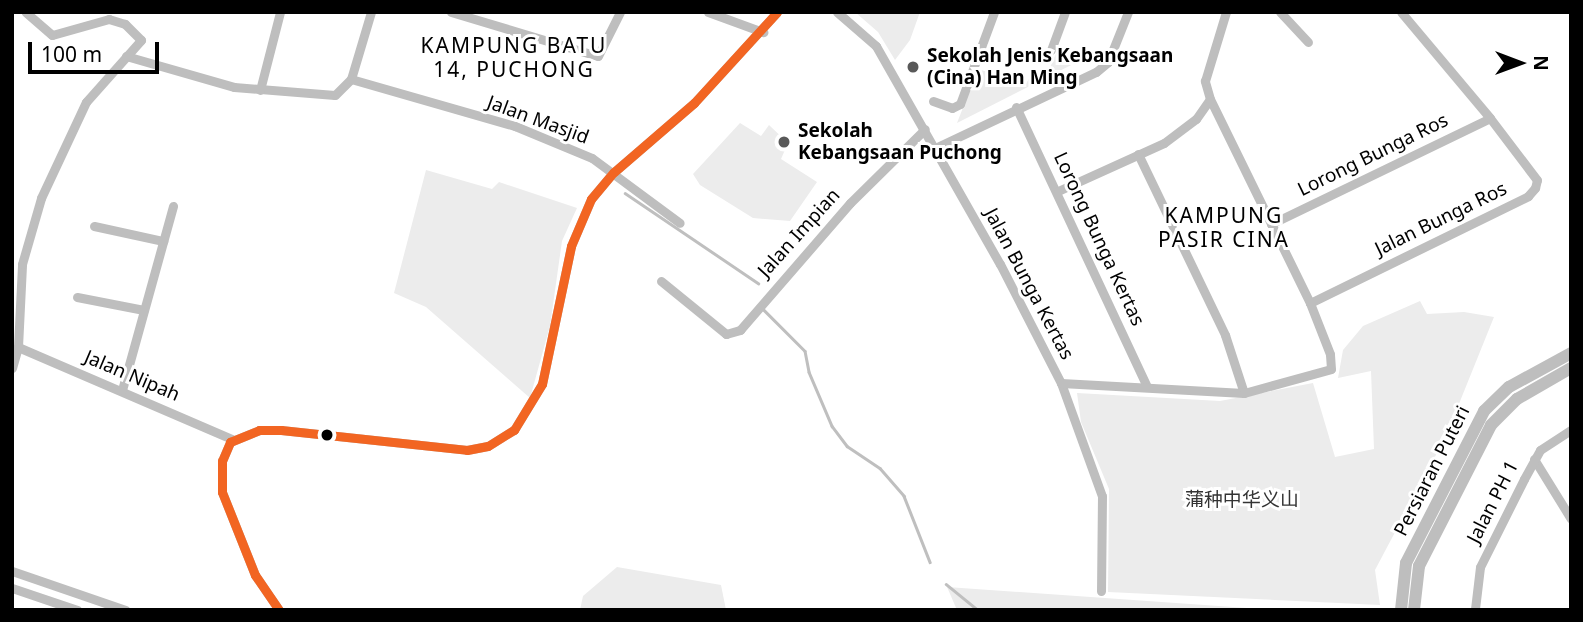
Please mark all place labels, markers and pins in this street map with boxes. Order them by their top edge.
place label: Sekolah Jenis Kebangsaan (Cina) Han Ming [927,45,1173,89]
marker: Sekolah Jenis Kebangsaan (Cina) Han Ming [905,59,921,75]
place label: Sekolah Kebangsaan Puchong [798,120,1002,164]
marker: Sekolah Kebangsaan Puchong [776,134,792,150]
unlabelled marker [320,428,334,442]

